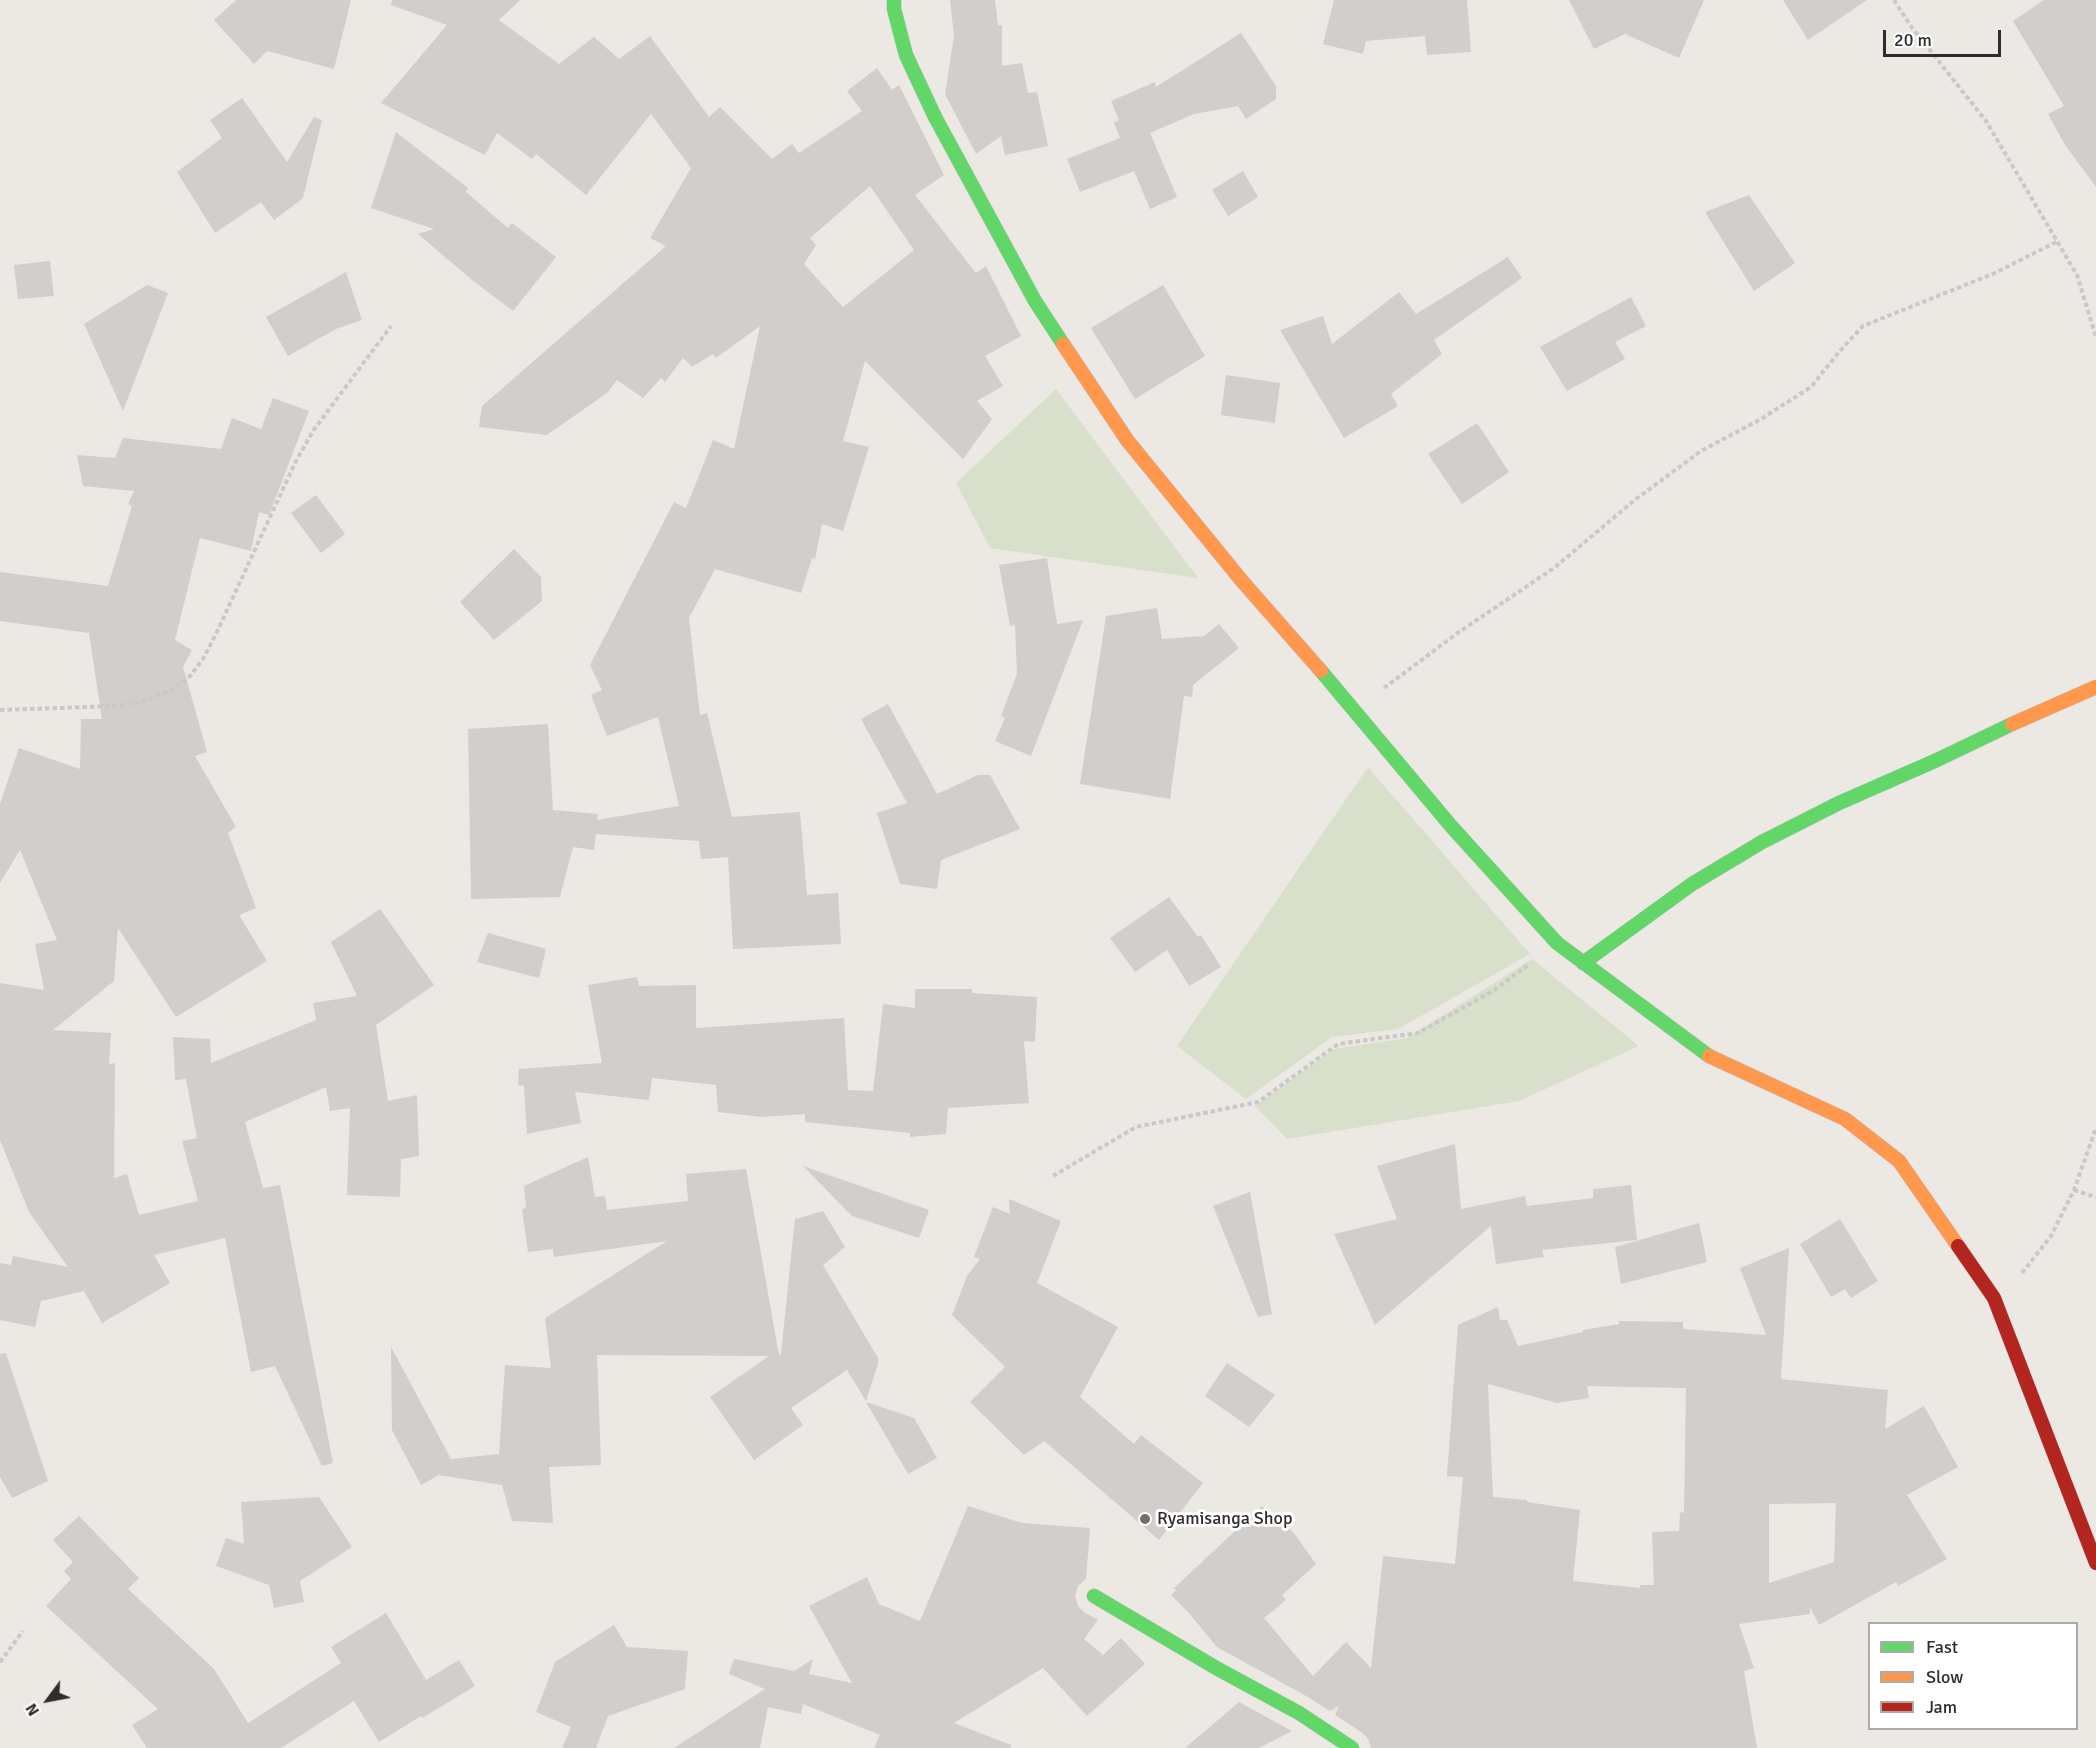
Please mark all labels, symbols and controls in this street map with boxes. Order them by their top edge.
scale bar [1886,18,2004,56]
text: 20 m [1894,29,1932,51]
place label: Ryamisanga Shop [1157,1508,1292,1530]
marker: Ryamisanga Shop [1138,1512,1152,1526]
legend [1868,1622,2078,1730]
text: Fast [1926,1636,1958,1658]
text: Slow [1926,1666,1963,1688]
north arrow [18,1670,78,1730]
text: Jam [1926,1696,1957,1718]
text: N [21,1700,44,1720]

